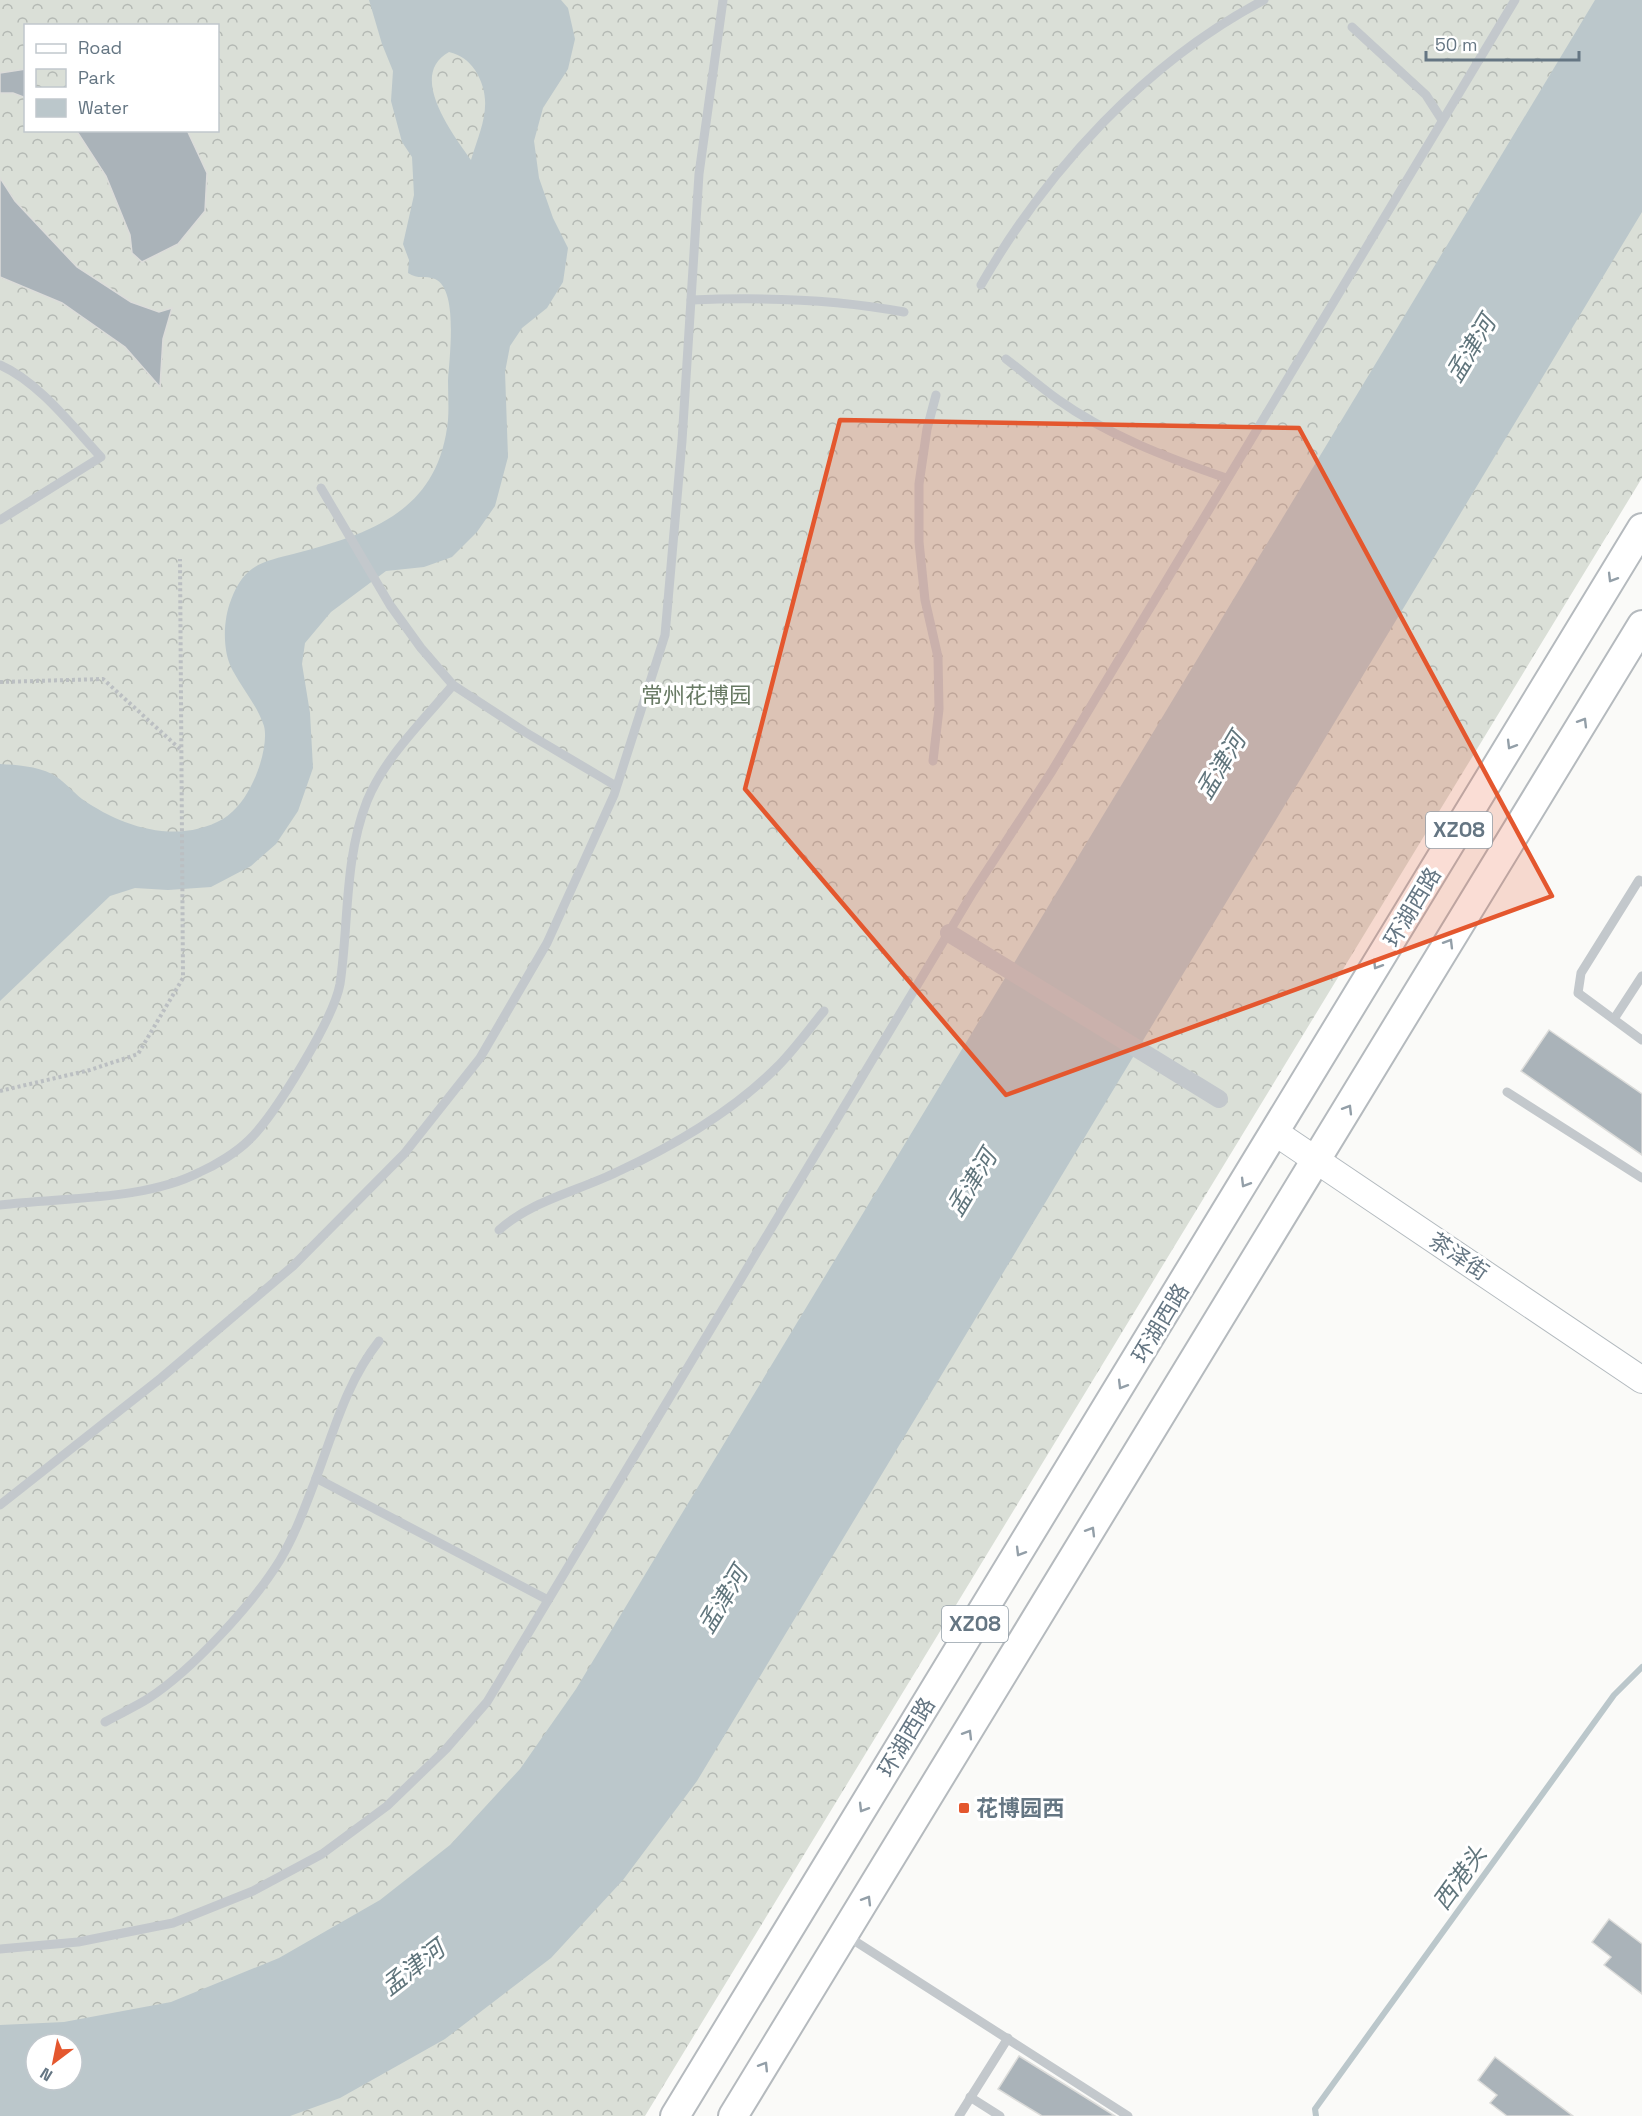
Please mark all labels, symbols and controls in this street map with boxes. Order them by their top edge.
legend [24,24,219,132]
scale bar [1426,24,1579,62]
text: 50 m [1435,33,1477,56]
text: Road [78,36,122,59]
text: Park [78,66,116,89]
text: Water [78,96,129,119]
water label: 孟津河 [1439,306,1504,388]
one-way arrow [1607,572,1619,582]
park label: 常州花博园 [641,681,751,709]
one-way arrow [1575,718,1587,728]
water label: 孟津河 [1189,723,1254,805]
one-way arrow [1507,738,1518,749]
road number: XZ08 [1426,812,1492,848]
street label: 环湖西路 [1377,862,1447,952]
one-way arrow [1441,939,1453,949]
one-way arrow [1373,959,1385,969]
one-way arrow [1340,1105,1352,1115]
water label: 孟津河 [940,1140,1005,1222]
one-way arrow [1241,1177,1253,1187]
street label: 茶泽街 [1424,1226,1494,1286]
street label: 环湖西路 [1125,1278,1195,1368]
one-way arrow [1117,1379,1129,1389]
one-way arrow [1084,1527,1096,1537]
one-way arrow [1016,1545,1027,1556]
water label: 孟津河 [691,1557,756,1639]
road number: XZ08 [942,1606,1008,1642]
street label: 环湖西路 [871,1692,941,1782]
one-way arrow [961,1730,972,1740]
place label: 花博园西 [976,1794,1064,1822]
one-way arrow [860,1801,871,1812]
marker: 花博园西 [957,1801,971,1815]
water label: 西港头 [1426,1839,1494,1916]
one-way arrow [859,1896,871,1906]
water label: 孟津河 [375,1931,454,2002]
north arrow [24,2032,84,2092]
one-way arrow [757,2062,769,2072]
text: N [36,2063,56,2086]

